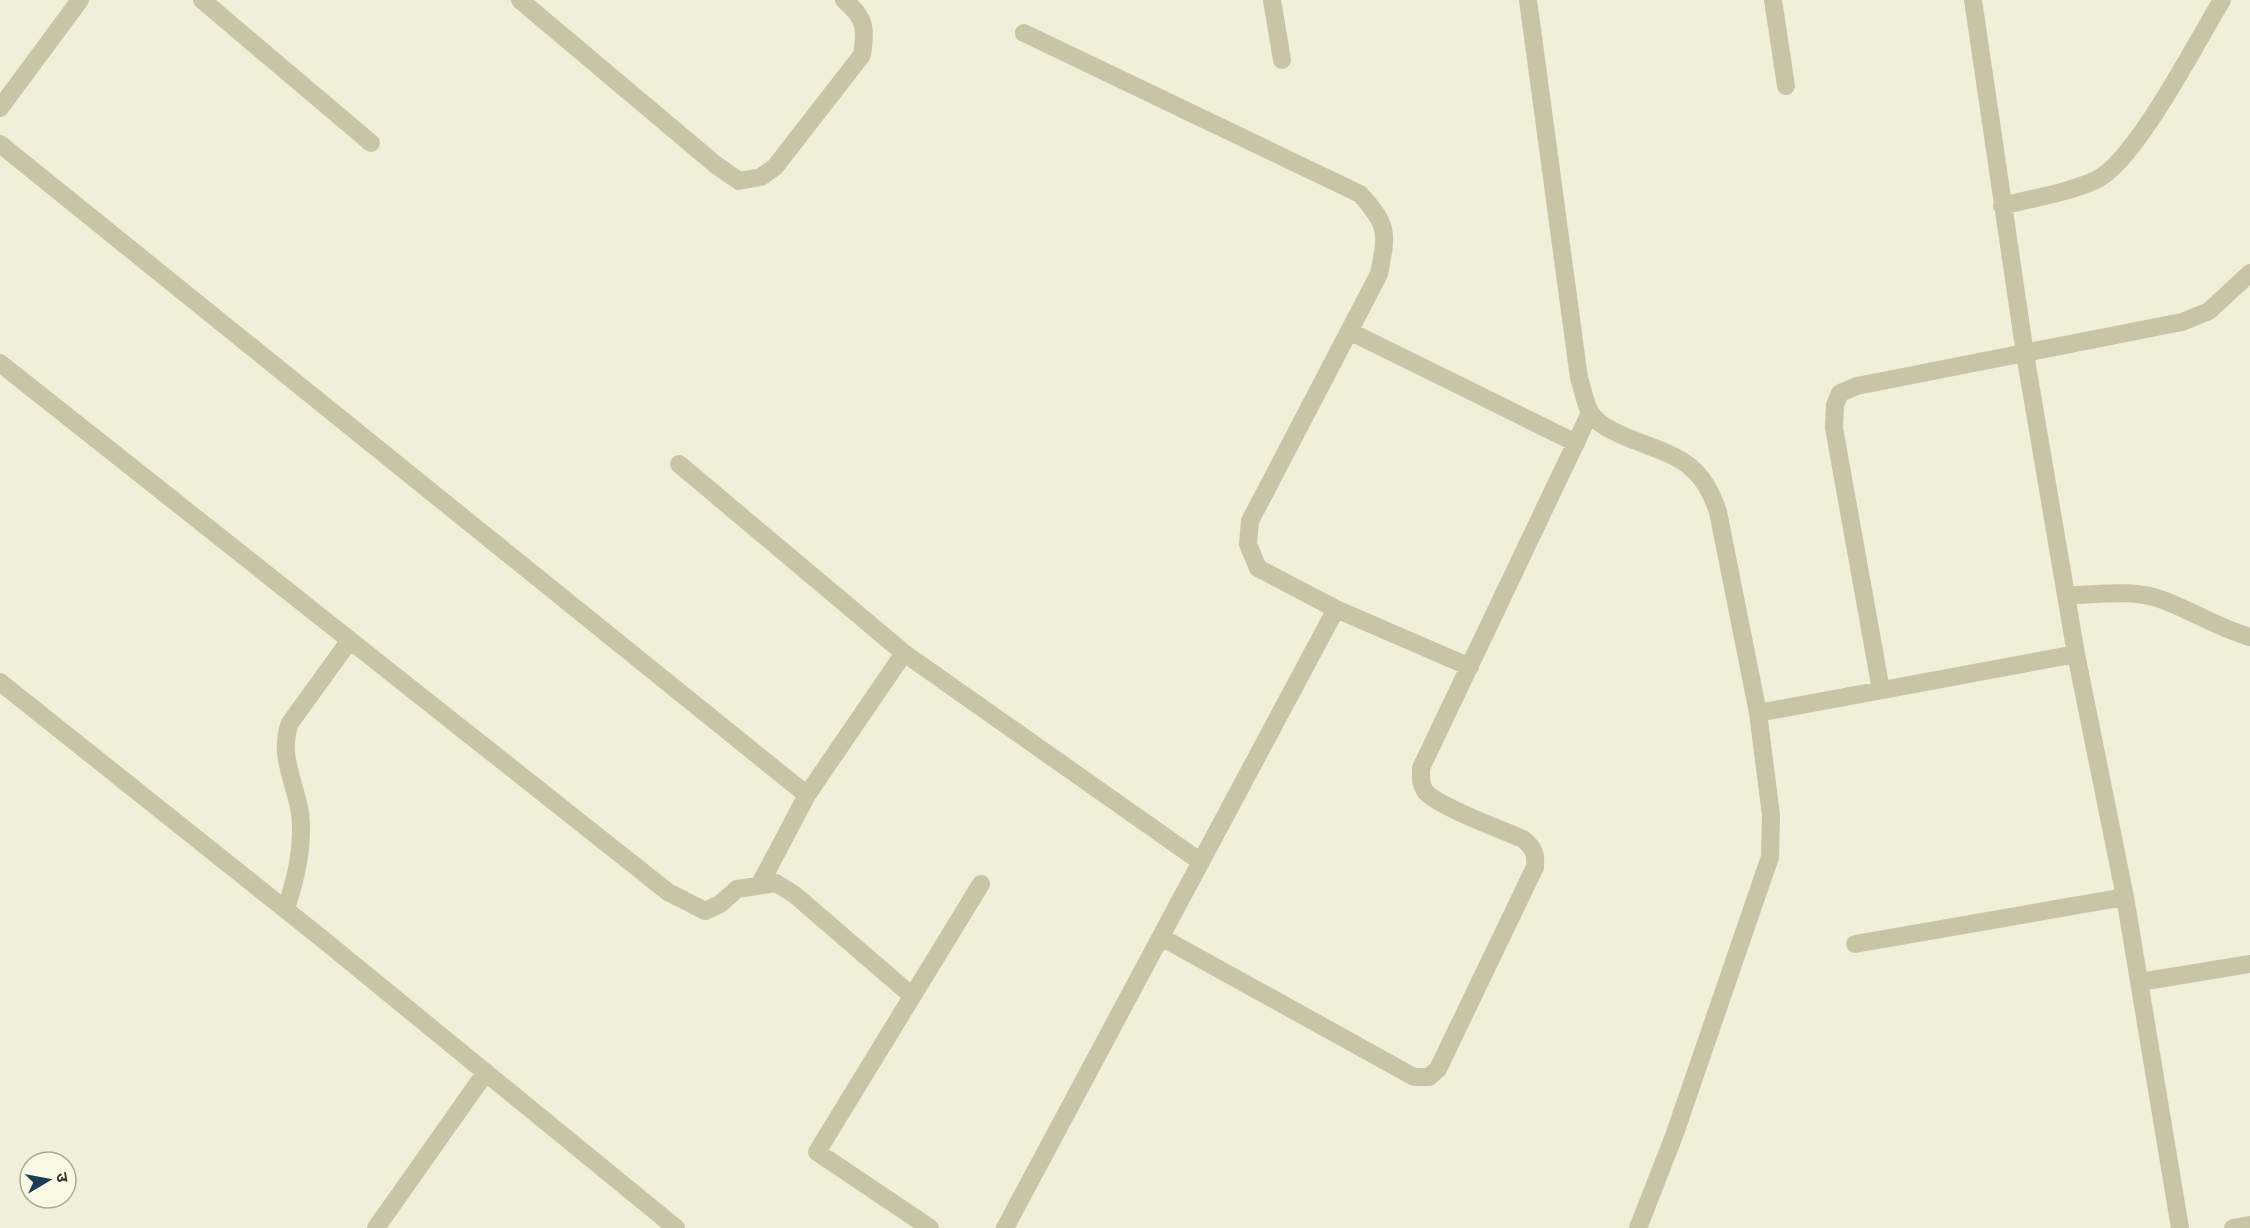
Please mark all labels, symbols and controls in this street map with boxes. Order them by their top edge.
north arrow [18,1150,78,1210]
text: उ [53,1171,74,1184]

